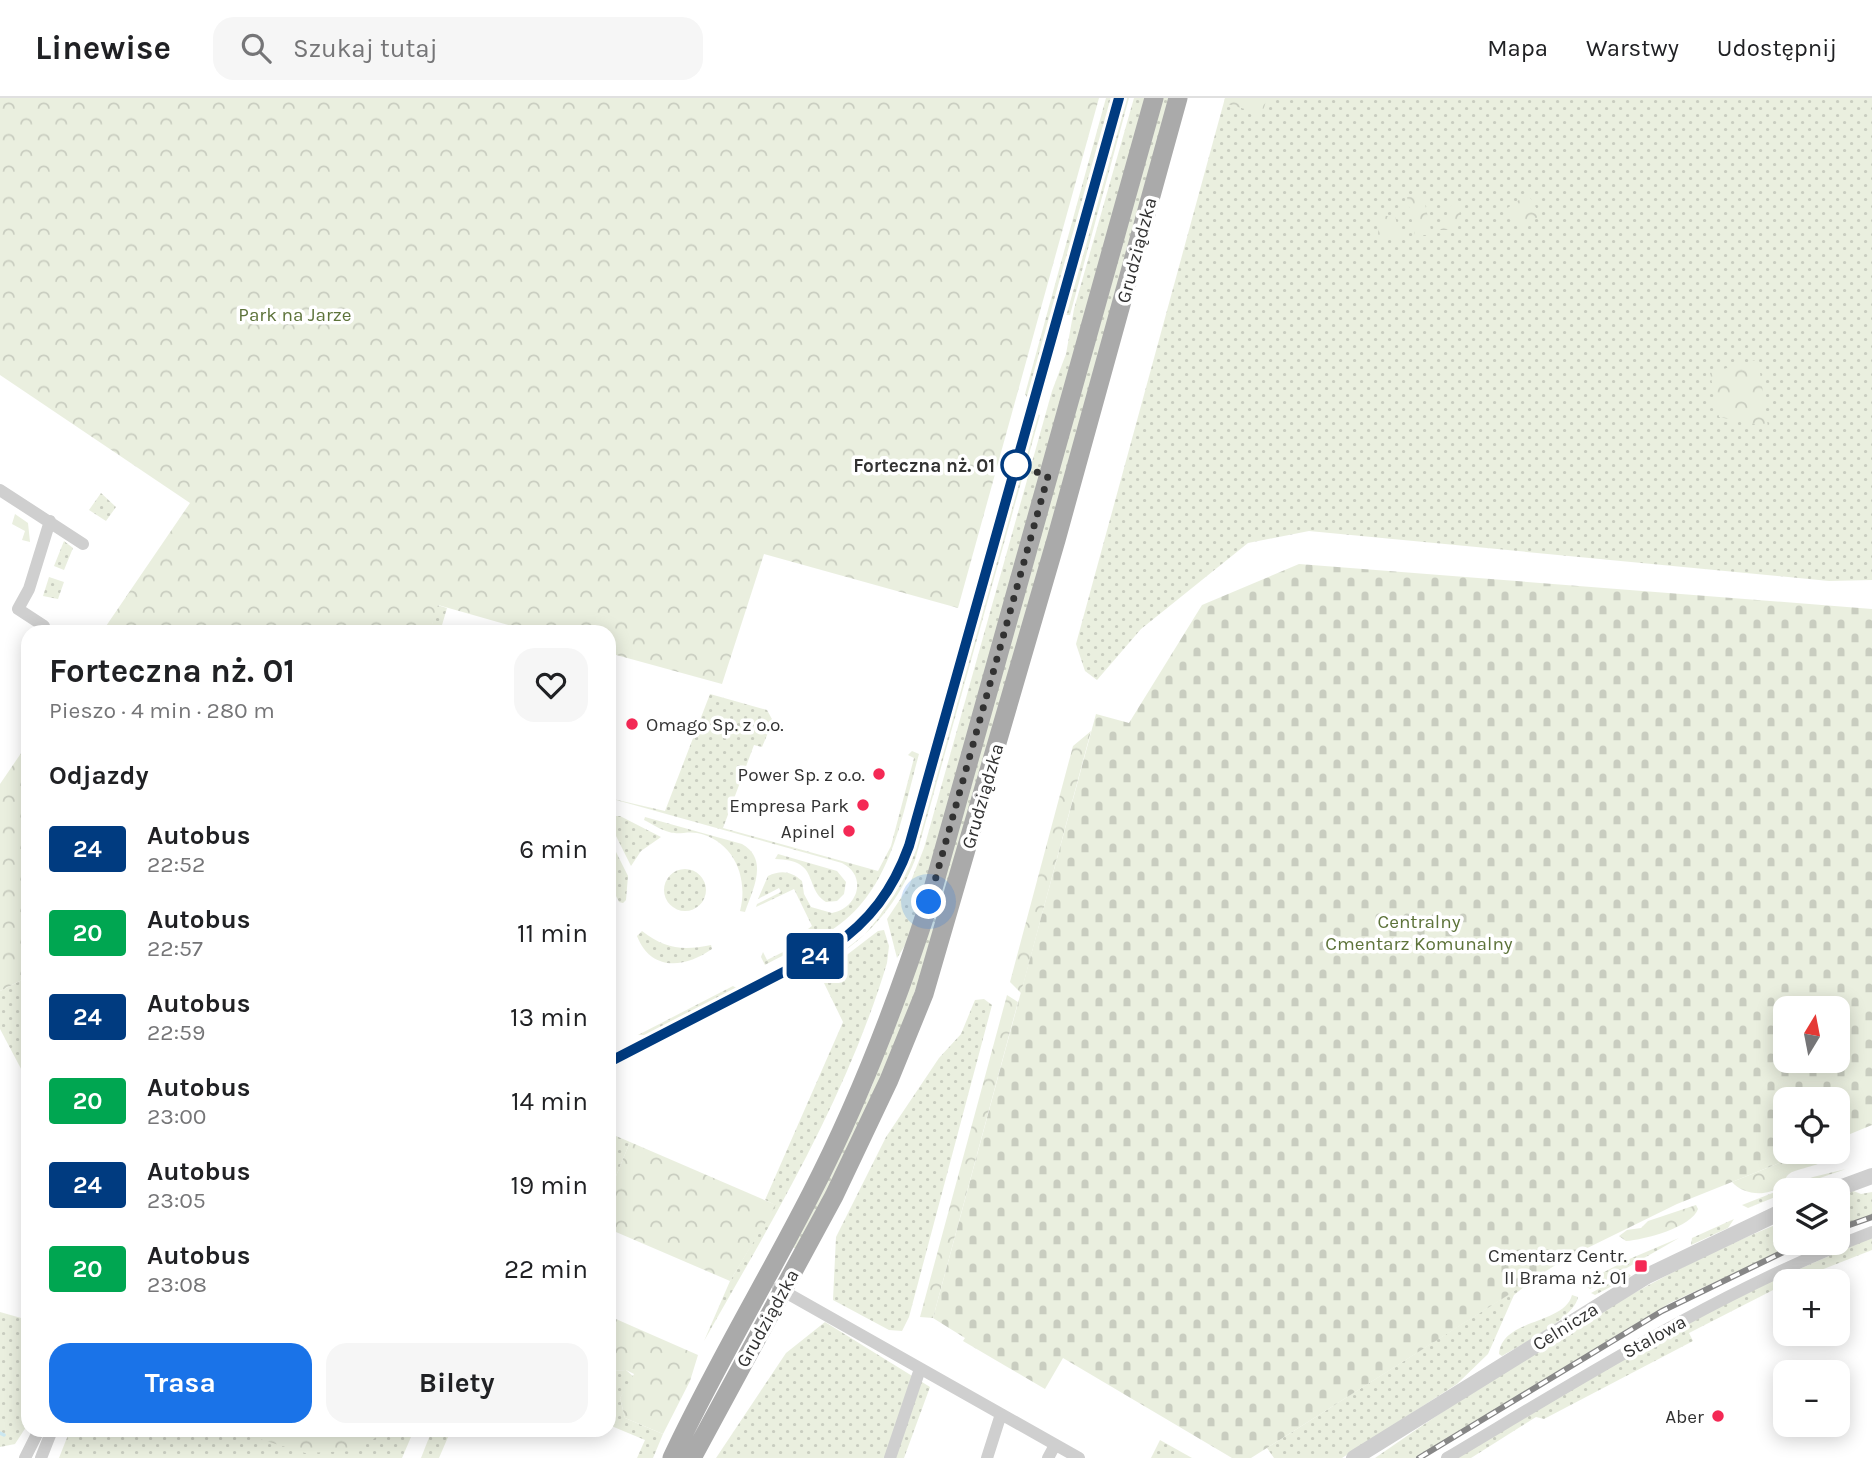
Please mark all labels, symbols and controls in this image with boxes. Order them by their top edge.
search box [213,17,703,80]
text: Linewise [35,29,171,67]
icon: search [237,29,275,67]
text: Szukaj tutaj [293,33,438,64]
text: Mapa [1487,34,1548,62]
text: Warstwy [1586,34,1679,62]
text: Udostępnij [1717,34,1837,62]
street label: Grudziądzka [1112,195,1162,305]
park label: Park na Jarze [238,304,352,326]
marker: Forteczna nż. 01 [1001,450,1031,480]
place label: Forteczna nż. 01 [853,455,995,477]
button: heart [514,648,588,722]
text: Forteczna nż. 01 [49,652,295,690]
text: Pieszo · 4 min · 280 m [49,697,275,724]
place label: Omago Sp. z o.o. [646,714,784,736]
marker: Omago Sp. z o.o. [624,716,640,732]
street label: Grudziądzka [957,741,1008,851]
text: Odjazdy [49,760,149,791]
place label: Power Sp. z o.o. [738,764,865,786]
marker: Power Sp. z o.o. [871,766,887,782]
place label: Empresa Park [729,795,849,817]
marker: Empresa Park [855,797,871,813]
text: Autobus [147,820,251,851]
place label: Apinel [781,821,835,843]
marker: Apinel [841,823,857,839]
text: 6 min [519,834,588,865]
text: 24 [73,835,102,863]
text: 22:52 [147,851,205,878]
your location [911,884,946,919]
text: Autobus [147,904,251,935]
park label: Centralny Cmentarz Komunalny [1325,911,1513,955]
text: 11 min [517,918,588,949]
text: 20 [73,919,102,947]
line badge: 24 [784,933,846,979]
text: 22:57 [147,935,203,962]
text: 24 [801,942,829,970]
text: Autobus [147,988,251,1019]
north arrow [1773,996,1850,1073]
map controls [1773,996,1850,1437]
text: 13 min [510,1002,588,1033]
text: 24 [73,1003,102,1031]
text: 22:59 [147,1019,205,1046]
text: Autobus [147,1072,251,1103]
text: 14 min [511,1086,588,1117]
text: 20 [73,1087,102,1115]
button: locate [1773,1087,1850,1164]
text: 23:00 [147,1103,207,1130]
text: Autobus [147,1156,251,1187]
text: 19 min [510,1170,588,1201]
text: 24 [73,1171,102,1199]
button: layers [1773,1178,1850,1255]
text: 23:05 [147,1187,206,1214]
text: Autobus [147,1240,251,1271]
place label: Cmentarz Centr. II Brama nż. 01 [1488,1245,1627,1289]
text: 22 min [504,1254,588,1285]
text: 20 [73,1255,102,1283]
marker: Cmentarz Centr. II Brama nż. 01 [1633,1258,1649,1274]
street label: Grudziądzka [732,1266,804,1371]
button: + [1773,1269,1850,1346]
text: 23:08 [147,1271,207,1298]
street label: Celnicza [1529,1298,1602,1356]
street label: Stalowa [1619,1311,1690,1363]
button: Trasa [49,1343,312,1423]
button: Bilety [326,1343,588,1423]
button: − [1773,1360,1850,1437]
place label: Aber [1665,1406,1704,1428]
marker: Aber [1710,1408,1726,1424]

